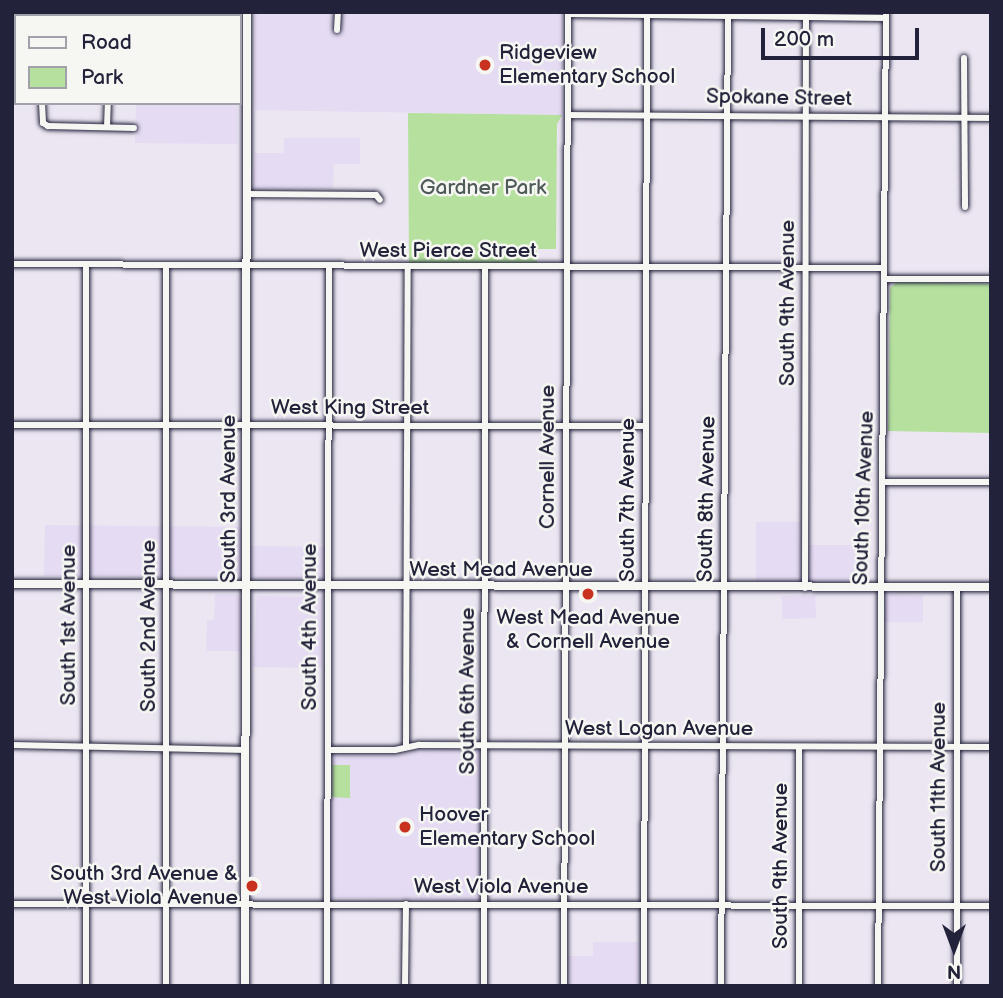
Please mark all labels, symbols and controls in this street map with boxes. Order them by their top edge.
legend [14,14,242,105]
scale bar [765,14,922,58]
text: 200 m [774,27,834,52]
text: Road [81,30,132,55]
place label: Ridgeview Elementary School [499,40,677,90]
marker: Ridgeview Elementary School [477,57,493,73]
text: Park [81,65,123,90]
street label: Spokane Street [706,84,852,112]
park label: Gardner Park [420,175,546,201]
street label: South 9th Avenue [775,220,801,386]
street label: West Pierce Street [359,238,537,264]
street label: Cornell Avenue [535,385,561,529]
street label: West King Street [271,395,429,421]
street label: South 10th Avenue [848,410,880,586]
street label: South 3rd Avenue [216,415,242,583]
street label: South 8th Avenue [693,416,721,582]
street label: South 7th Avenue [615,418,641,582]
street label: South 2nd Avenue [136,540,162,712]
street label: South 4th Avenue [297,544,323,710]
street label: South 1st Avenue [56,545,82,705]
street label: West Mead Avenue [409,557,593,583]
marker: West Mead Avenue & Cornell Avenue [580,586,596,602]
place label: West Mead Avenue & Cornell Avenue [496,605,680,655]
street label: South 6th Avenue [455,608,481,774]
street label: South 11th Avenue [926,702,952,872]
street label: West Logan Avenue [565,716,753,742]
street label: South 9th Avenue [768,783,794,949]
place label: Hoover Elementary School [419,802,597,852]
marker: Hoover Elementary School [397,819,413,835]
place label: South 3rd Avenue & West Viola Avenue [50,861,238,911]
street label: West Viola Avenue [413,874,589,900]
marker: South 3rd Avenue & West Viola Avenue [244,878,260,894]
north arrow [919,914,989,984]
text: N [947,959,961,982]

